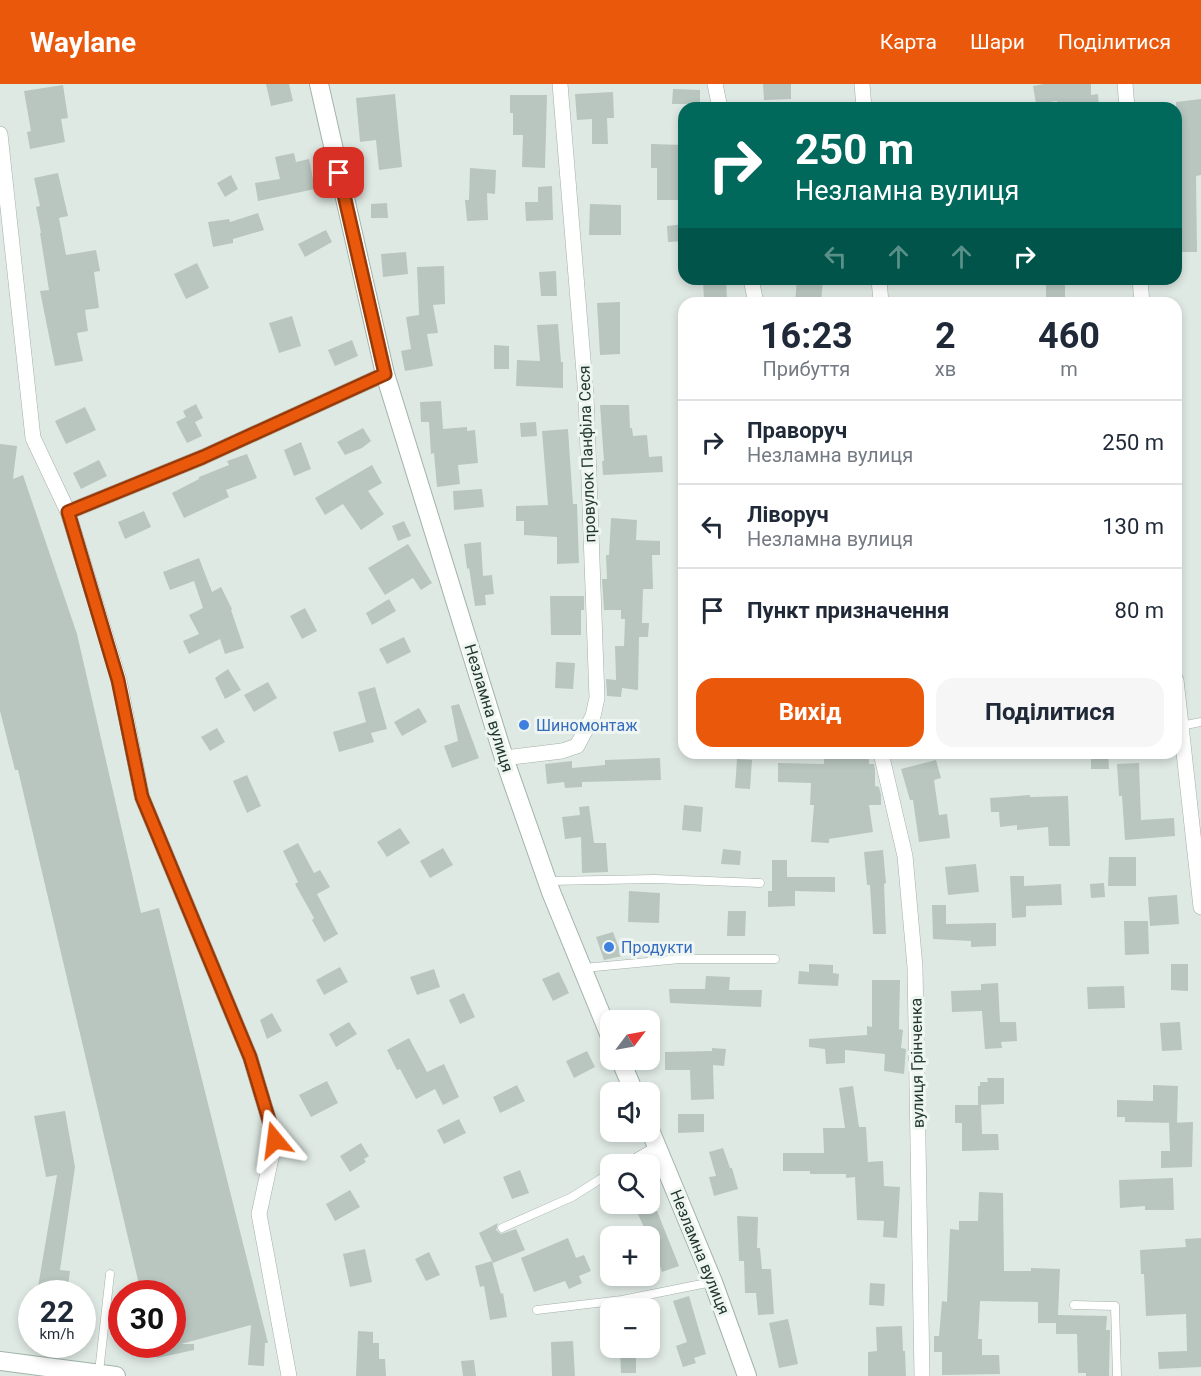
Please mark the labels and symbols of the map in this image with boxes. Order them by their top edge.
pin [313,147,364,198]
street label: провулок Панфіла Сеся [574,365,600,543]
street label: Незламна вулиця [460,642,518,774]
place label: Шиномонтаж [536,716,638,735]
marker: Шиномонтаж [517,718,531,732]
place label: Продукти [621,938,693,957]
marker: Продукти [602,940,616,954]
street label: вулиця Грінченка [906,998,928,1128]
north arrow [600,1010,660,1070]
position arrow [243,1108,307,1172]
street label: Незламна вулиця [666,1187,734,1317]
speed limit sign: 30 [108,1280,186,1358]

